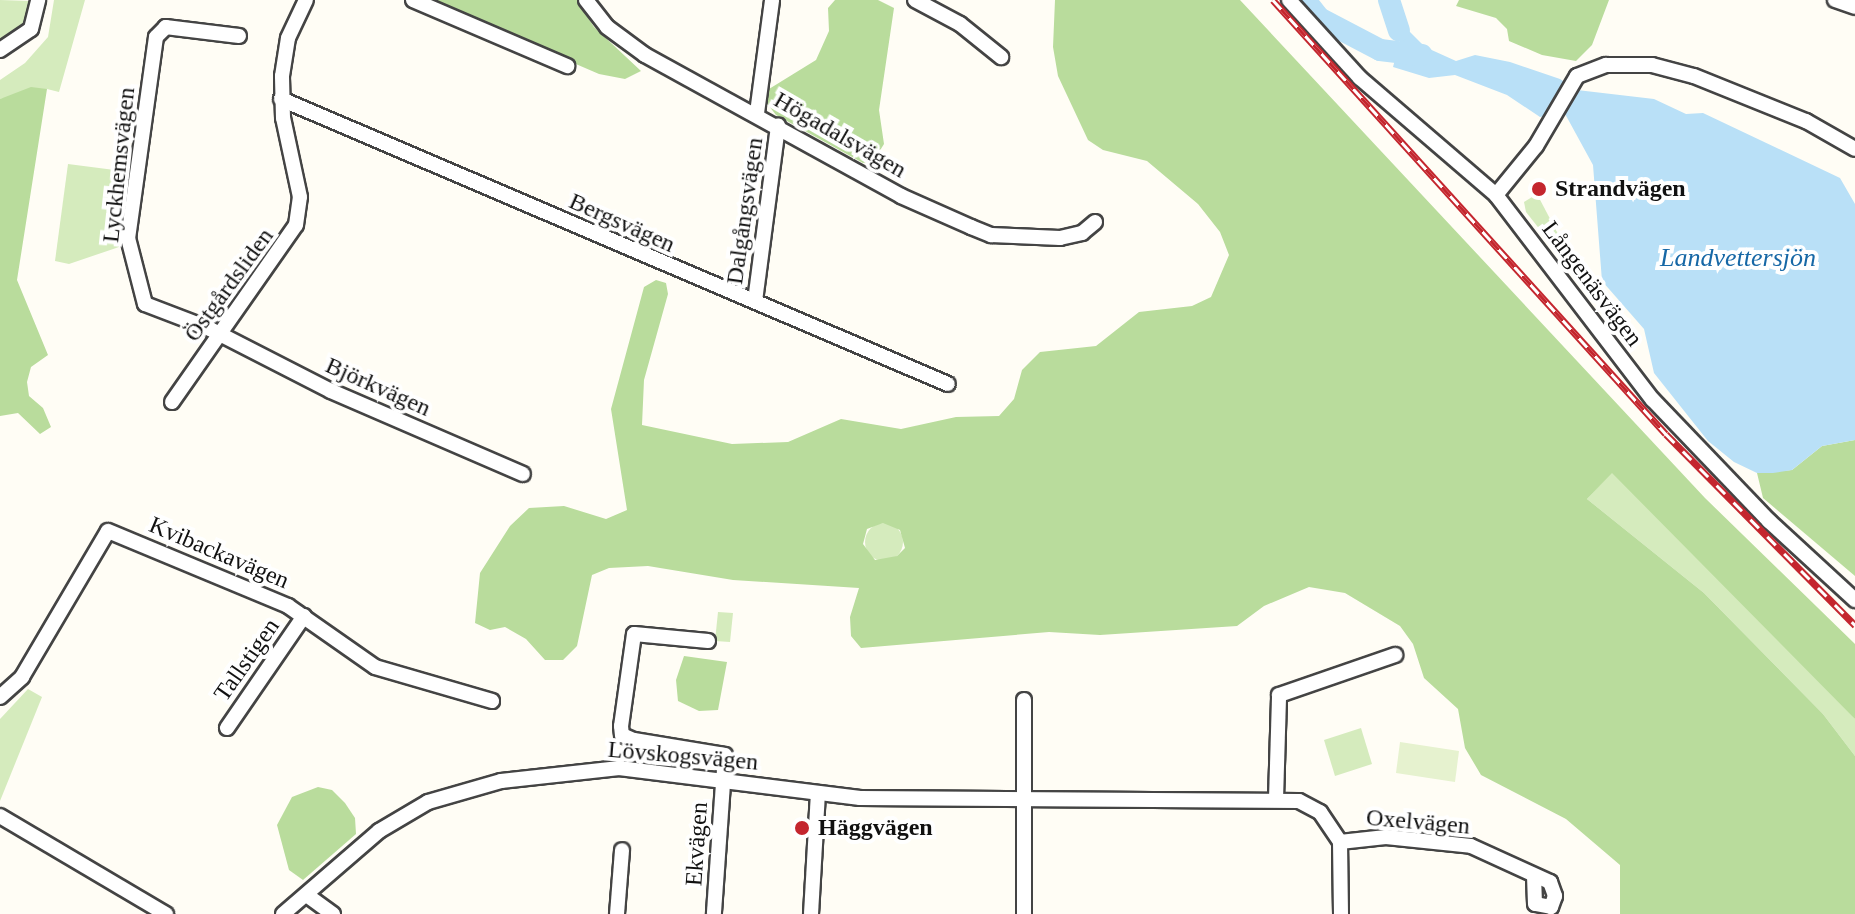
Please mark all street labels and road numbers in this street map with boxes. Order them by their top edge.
street label: Lyckhemsvägen [97,86,141,244]
street label: Högadalsvägen [769,86,911,184]
street label: Dalgångsvägen [720,136,770,286]
street label: Bergsvägen [565,187,679,259]
street label: Långenäsvägen [1536,216,1648,352]
street label: Östgårdsliden [178,223,280,347]
street label: Björkvägen [321,351,435,423]
street label: Kvibackavägen [145,511,293,595]
street label: Tallstigen [208,613,286,707]
street label: Lövskogsvägen [607,735,759,777]
street label: Ekvägen [680,801,714,887]
street label: Oxelvägen [1365,803,1471,841]

